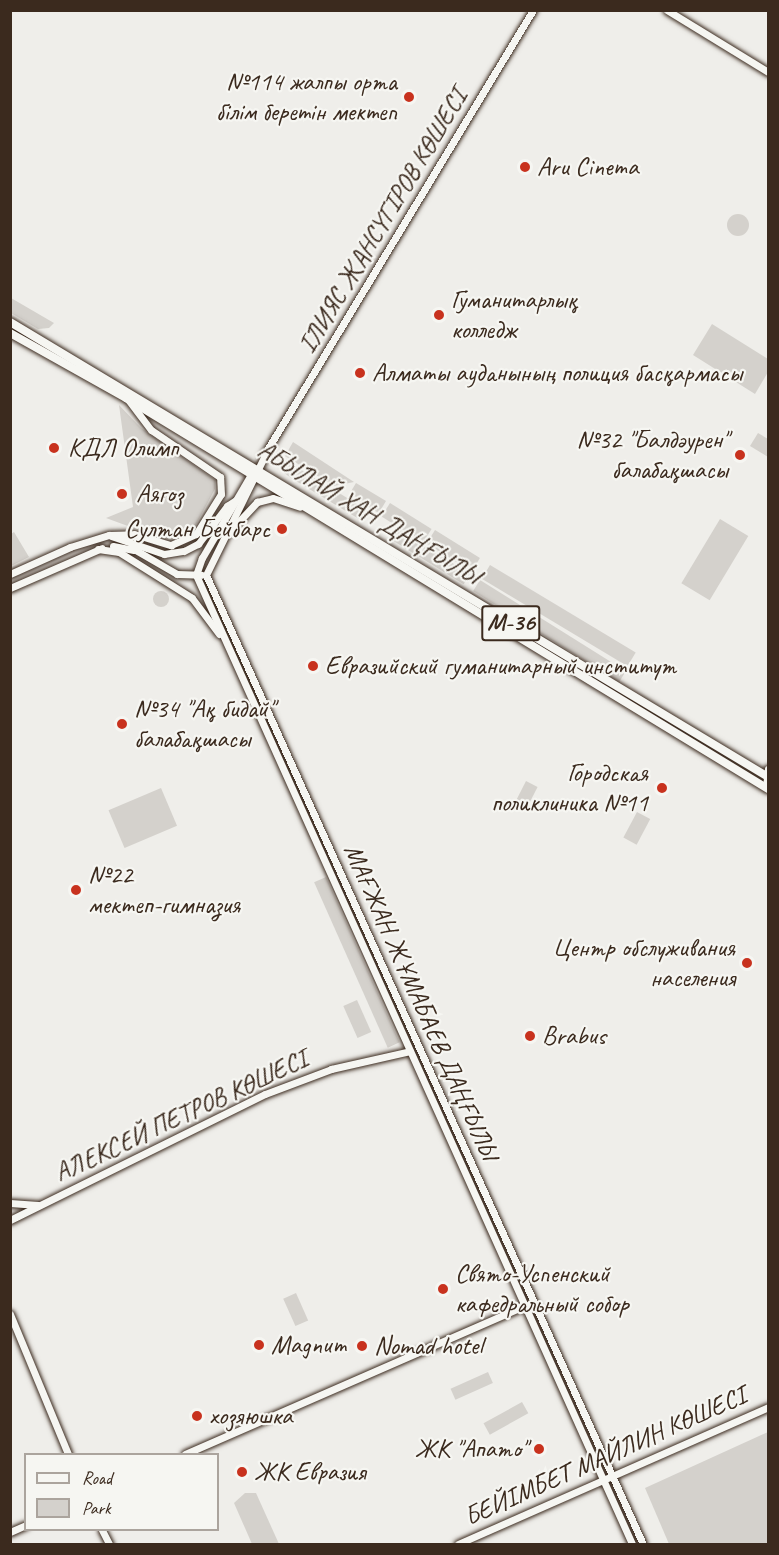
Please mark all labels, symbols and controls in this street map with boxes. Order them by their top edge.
place label: №114 жалпы орта білім беретін мектеп [214,66,397,128]
street label: ІЛИЯС ЖАНСҮГІРОВ КӨШЕСІ [293,85,473,357]
marker: №114 жалпы орта білім беретін мектеп [402,90,416,104]
place label: Aru Cinema [537,151,639,183]
marker: Aru Cinema [518,160,532,174]
place label: Гуманитарлық колледж [451,284,577,346]
marker: Гуманитарлық колледж [432,308,446,322]
place label: Алматы ауданының полиция басқармасы [372,357,743,389]
marker: Алматы ауданының полиция басқармасы [353,366,367,380]
place label: №32 "Балдәурен" балабақшасы [576,424,728,485]
place label: КДЛ Олимп [68,432,178,464]
street label: АБЫЛАЙ ХАН ДАҢҒЫЛЫ [252,434,486,592]
marker: КДЛ Олимп [45,439,63,457]
marker: №32 "Балдәурен" балабақшасы [733,448,747,462]
place label: Аягоз [136,478,183,510]
marker: Аягоз [113,485,131,503]
place label: Султан Бейбарс [125,513,270,545]
marker: Султан Бейбарс [275,522,289,536]
road number: M-36 [481,602,541,644]
place label: Евразийский гуманитарный институт [325,650,676,682]
marker: Евразийский гуманитарный институт [306,659,320,673]
place label: №34 "Ақ бидай" балабақшасы [134,693,274,754]
marker: №34 "Ақ бидай" балабақшасы [115,717,129,731]
place label: Городская поликлиника №11 [491,757,648,819]
marker: Городская поликлиника №11 [653,779,671,797]
street label: МАҒЖАН ЖҰМАБАЕВ ДАҢҒЫЛЫ [338,841,504,1163]
place label: №22 мектеп-гимназия [88,859,240,921]
marker: №22 мектеп-гимназия [69,883,83,897]
place label: Центр обслуживания населения [550,932,735,994]
marker: Центр обслуживания населения [740,956,754,970]
place label: Brabus [542,1020,606,1052]
marker: Brabus [523,1029,537,1043]
street label: АЛЕКСЕЙ ПЕТРОВ КӨШЕСІ [49,1044,313,1188]
place label: Свято-Успенский кафедральный собор [455,1258,629,1320]
marker: Свято-Успенский кафедральный собор [436,1282,450,1296]
place label: Magnum [271,1329,346,1361]
place label: Nomad hotel [374,1330,483,1362]
marker: Magnum [252,1338,266,1352]
marker: Nomad hotel [355,1339,369,1353]
street label: БЕЙІМБЕТ МАЙЛИН КӨШЕСІ [459,1380,751,1532]
place label: хозяюшка [209,1400,292,1432]
marker: хозяюшка [190,1409,204,1423]
place label: ЖК "Апато" [415,1433,527,1465]
marker: ЖК "Апато" [532,1442,546,1456]
legend [24,1453,219,1531]
place label: ЖК Евразия [254,1456,366,1488]
marker: ЖК Евразия [235,1465,249,1479]
text: Road [82,1467,112,1489]
text: Park [82,1497,111,1519]

